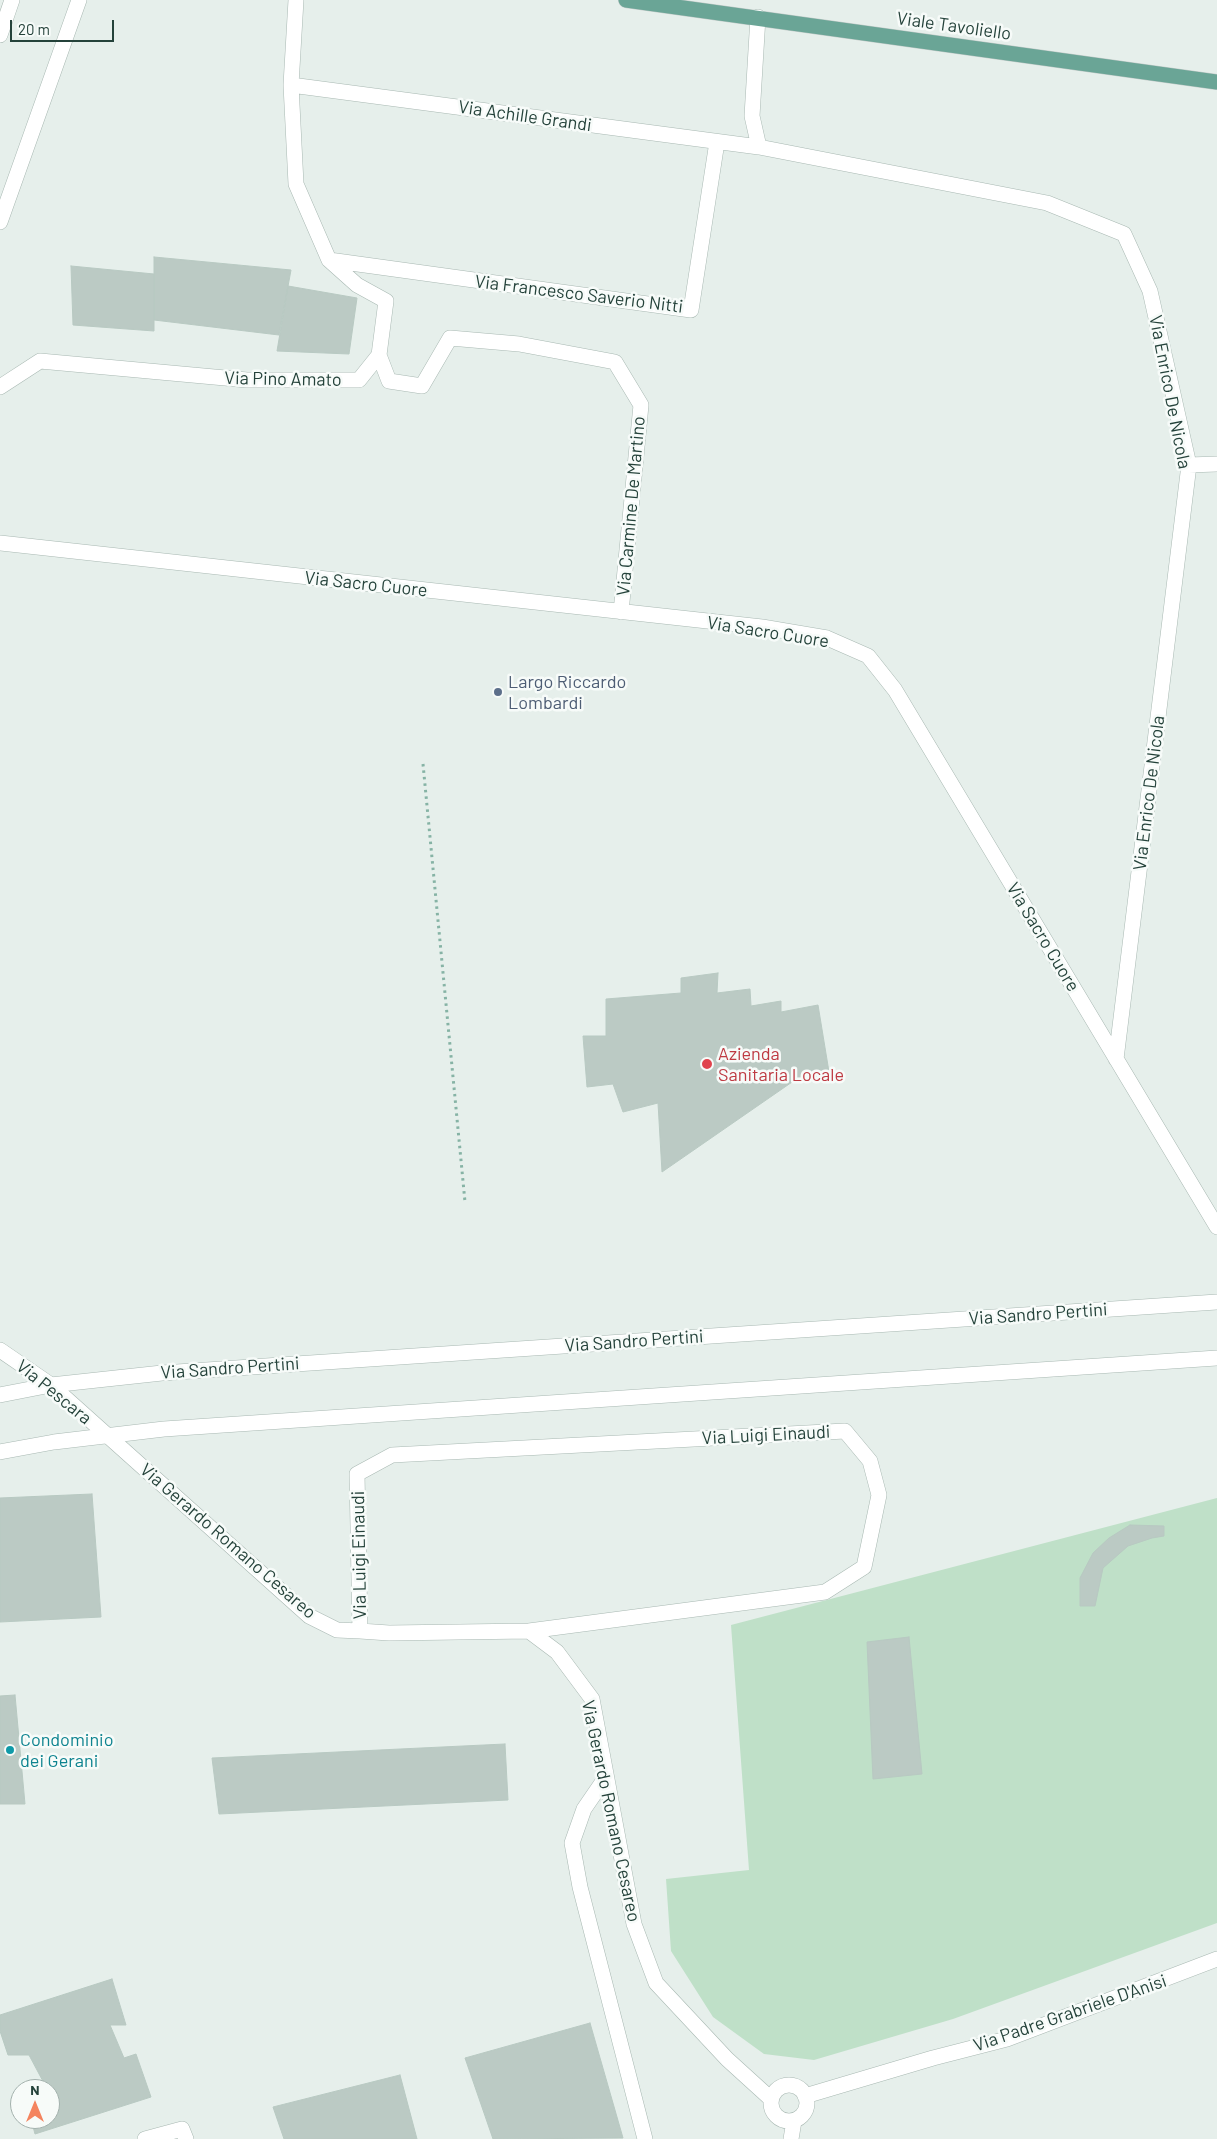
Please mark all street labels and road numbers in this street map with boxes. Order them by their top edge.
street label: Viale Tavoliello [895,7,1013,45]
street label: Via Achille Grandi [457,96,593,136]
street label: Via Francesco Saverio Nitti [474,270,684,318]
street label: Via Enrico De Nicola [1145,313,1195,471]
street label: Via Pino Amato [224,367,342,391]
street label: Via Carmine De Martino [612,415,650,597]
street label: Via Sacro Cuore [304,567,428,601]
street label: Via Sacro Cuore [705,612,831,652]
street label: Via Enrico De Nicola [1129,714,1169,872]
street label: Via Sacro Cuore [1002,879,1084,995]
street label: Via Sandro Pertini [968,1298,1108,1330]
street label: Via Sandro Pertini [564,1325,704,1357]
street label: Via Sandro Pertini [160,1352,300,1384]
street label: Via Pescara [12,1355,96,1429]
street label: Via Luigi Einaudi [701,1421,831,1449]
street label: Via Gerardo Romano Cesareo [136,1459,320,1623]
street label: Via Luigi Einaudi [347,1490,371,1620]
street label: Via Gerardo Romano Cesareo [577,1698,645,1924]
street label: Via Padre Grabriele D'Anisi [971,1970,1169,2056]

